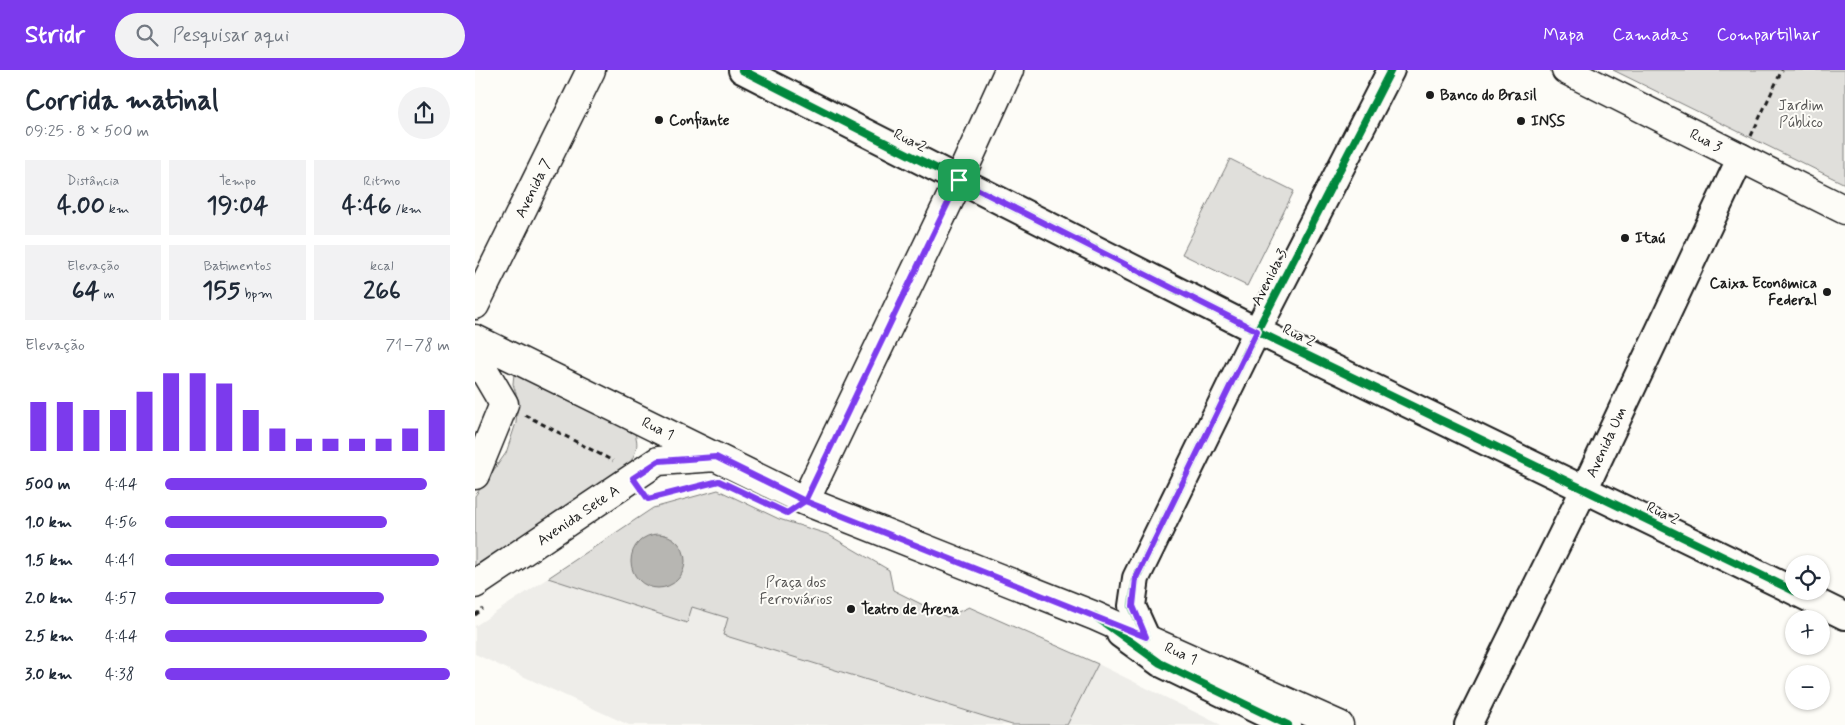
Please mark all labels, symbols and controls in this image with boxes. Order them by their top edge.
search box [115,13,465,58]
text: Stridr [25,20,85,51]
icon: search [133,21,161,49]
text: Pesquisar aqui [173,23,289,48]
text: Mapa [1543,23,1584,47]
text: Camadas [1612,23,1688,47]
text: Compartilhar [1716,23,1820,47]
text: Corrida matinal [25,83,219,120]
place label: Banco do Brasil [1440,86,1537,106]
button: share [398,87,450,139]
marker: Banco do Brasil [1424,89,1436,101]
park label: Jardim Público [1778,96,1824,133]
place label: Confiante [669,110,730,131]
place label: INSS [1531,112,1566,132]
marker: Confiante [653,114,665,126]
marker: INSS [1515,115,1527,127]
text: 09:25 · 8 × 500 m [25,121,149,142]
street label: Rua 2 [890,124,929,158]
street label: Rua 3 [1686,125,1725,157]
street label: Avenida 7 [511,156,557,221]
pin [938,159,980,201]
icon: arrive [945,166,973,194]
text: Distância [67,172,119,190]
text: Tempo [219,172,256,190]
text: Ritmo [363,172,400,190]
text: 4.00 [57,190,105,223]
text: 19:04 [207,190,268,223]
text: 4:46 [342,190,391,223]
text: km [105,200,129,218]
text: /km [391,200,422,218]
place label: Itaú [1635,229,1665,249]
marker: Itaú [1619,232,1631,244]
street label: Avenida 3 [1247,245,1293,309]
text: Elevação [67,257,119,275]
text: Batimentos [203,257,272,275]
text: kcal [370,257,394,275]
place label: Caixa Econômica Federal [1709,274,1817,311]
text: 64 [72,275,100,308]
text: 155 [202,275,241,308]
text: 266 [363,275,401,308]
text: m [100,285,115,303]
text: bpm [241,285,273,303]
marker: Caixa Econômica Federal [1821,286,1833,298]
street label: Rua 2 [1279,319,1318,352]
text: Elevação [25,335,85,356]
text: 71–78 m [386,335,450,356]
street label: Avenida Um [1582,404,1632,481]
street label: Rua 1 [638,413,677,445]
text: 500 m [25,474,70,495]
text: 4:44 [105,474,138,495]
street label: Avenida Sete A [533,481,624,551]
street label: Rua 2 [1643,497,1682,530]
text: 1.0 km [25,512,72,533]
text: 4:56 [105,512,137,533]
text: 1.5 km [25,550,73,571]
text: 4:41 [105,550,135,571]
map controls [1785,555,1830,710]
button: locate [1785,555,1830,600]
park label: Praça dos Ferroviários [760,573,833,610]
text: 2.0 km [25,588,73,609]
text: 4:57 [105,588,136,609]
place label: Teatro de Arena [861,600,959,620]
marker: Teatro de Arena [845,603,857,615]
button: + [1785,610,1830,655]
text: 2.5 km [25,626,73,647]
text: 4:44 [105,626,138,647]
street label: Rua 1 [1161,638,1200,670]
text: 3.0 km [25,664,72,685]
text: 4:38 [105,664,135,685]
button: − [1785,665,1830,710]

